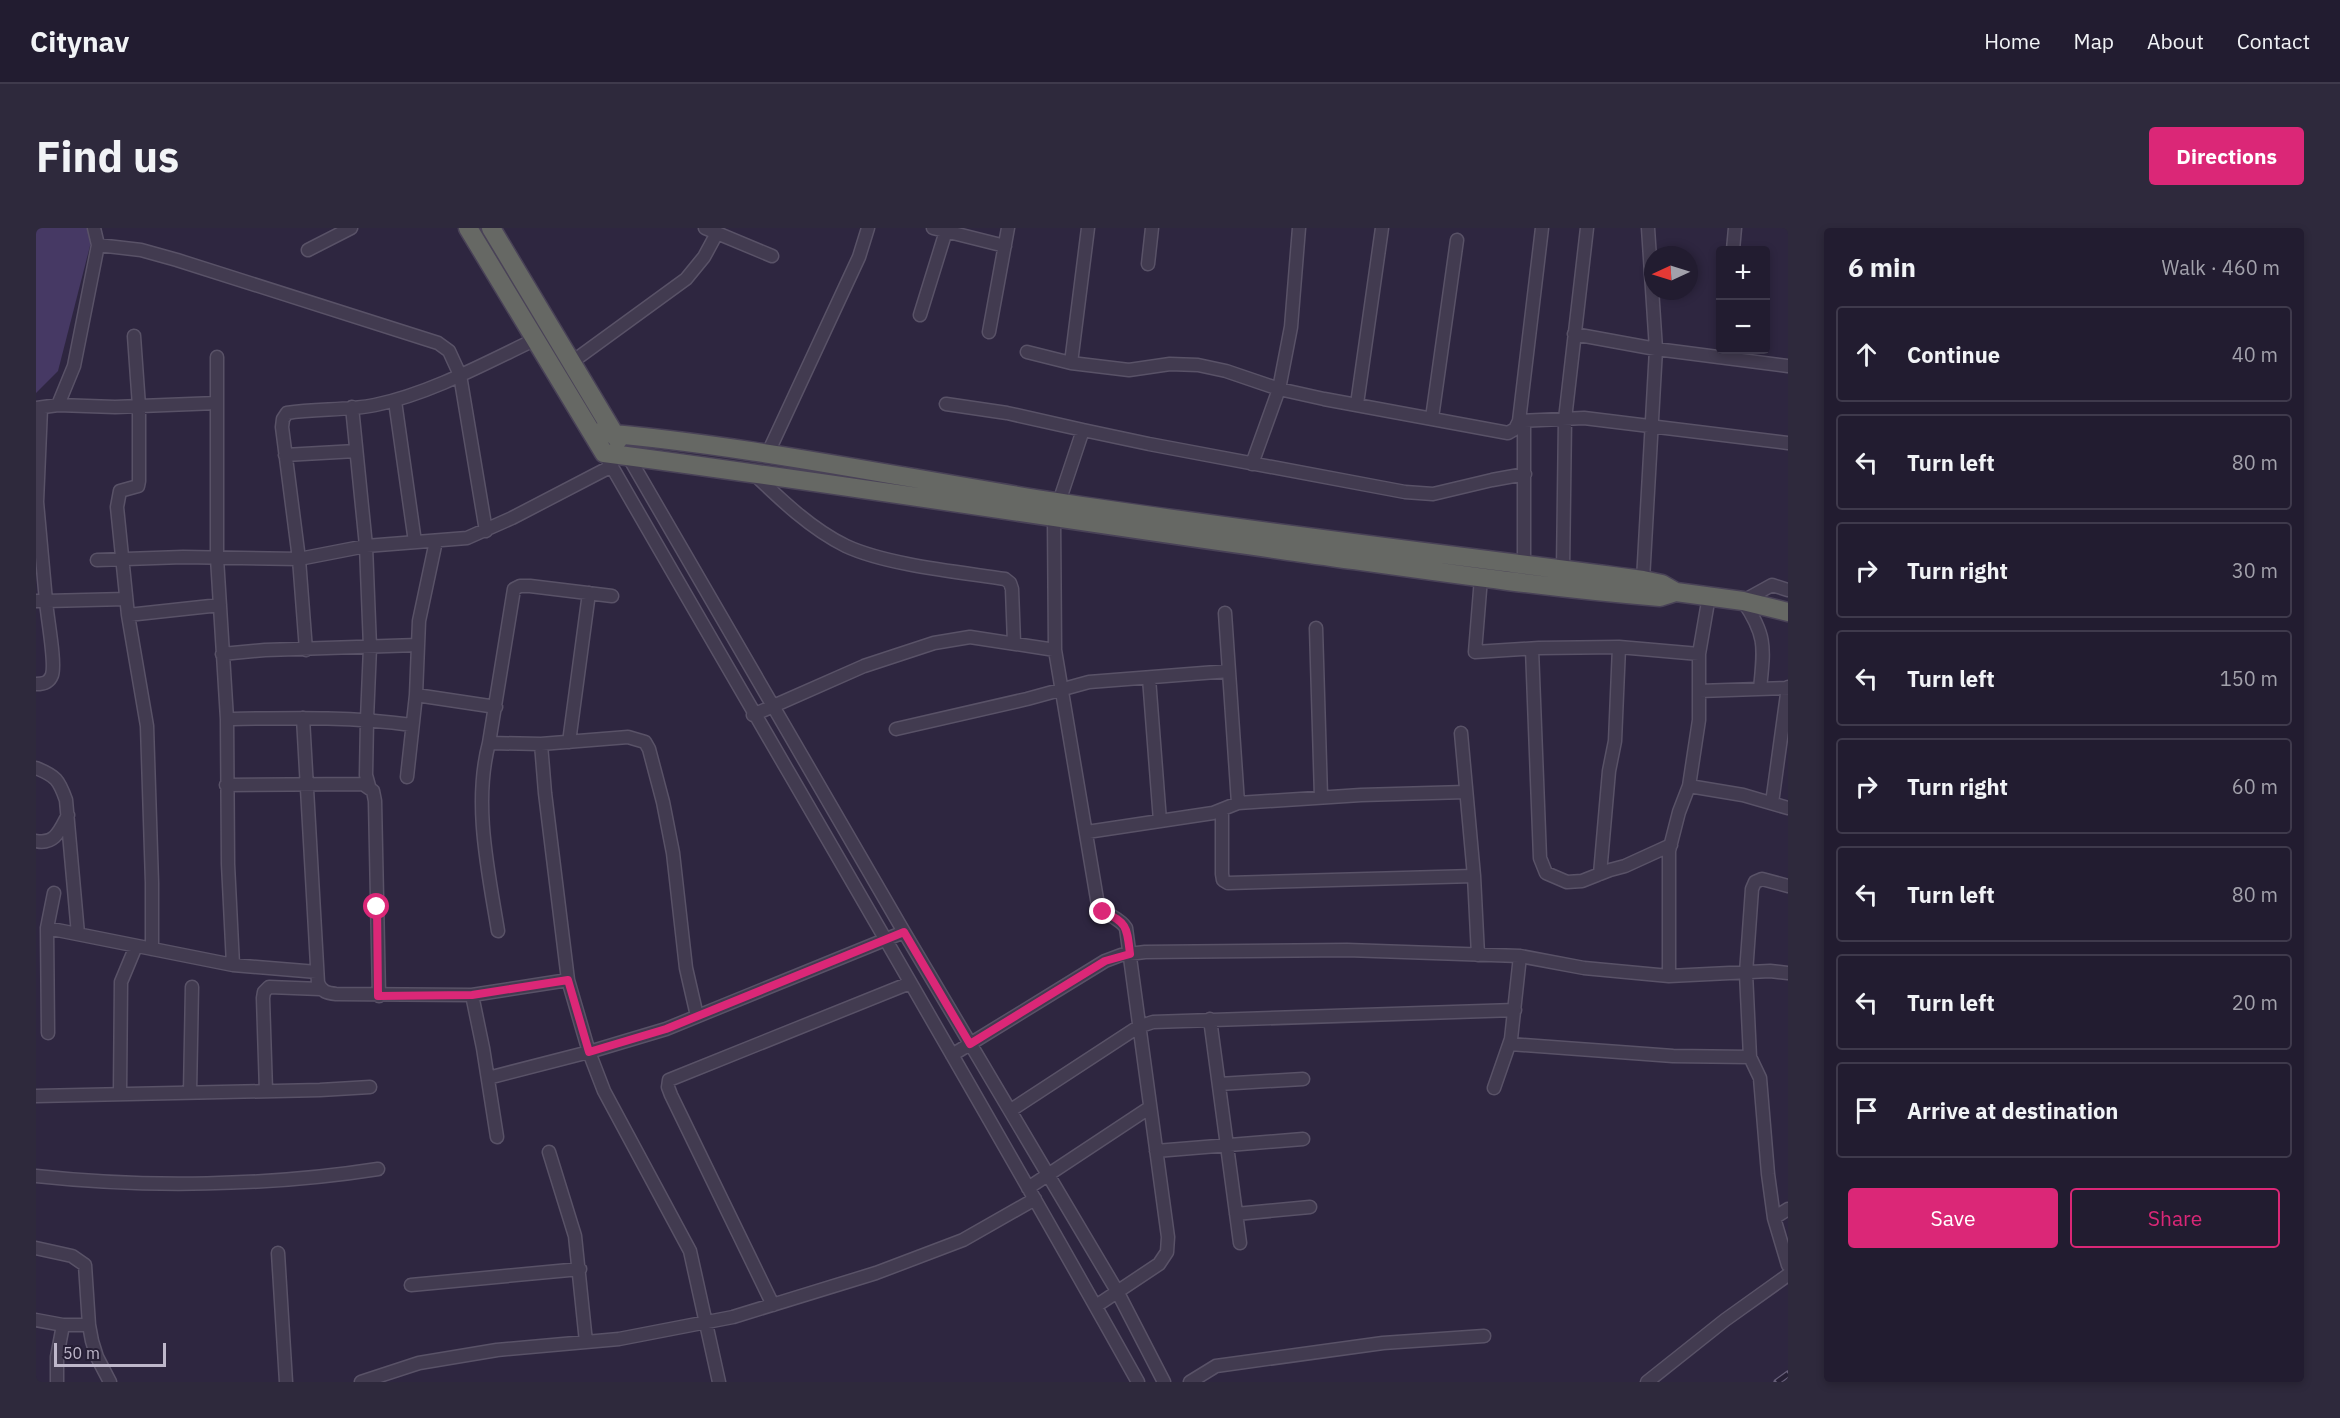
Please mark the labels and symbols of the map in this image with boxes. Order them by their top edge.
north arrow [1644,246,1698,300]
route start [363,893,389,919]
route end [1089,898,1115,924]
scale bar [54,1340,166,1368]

